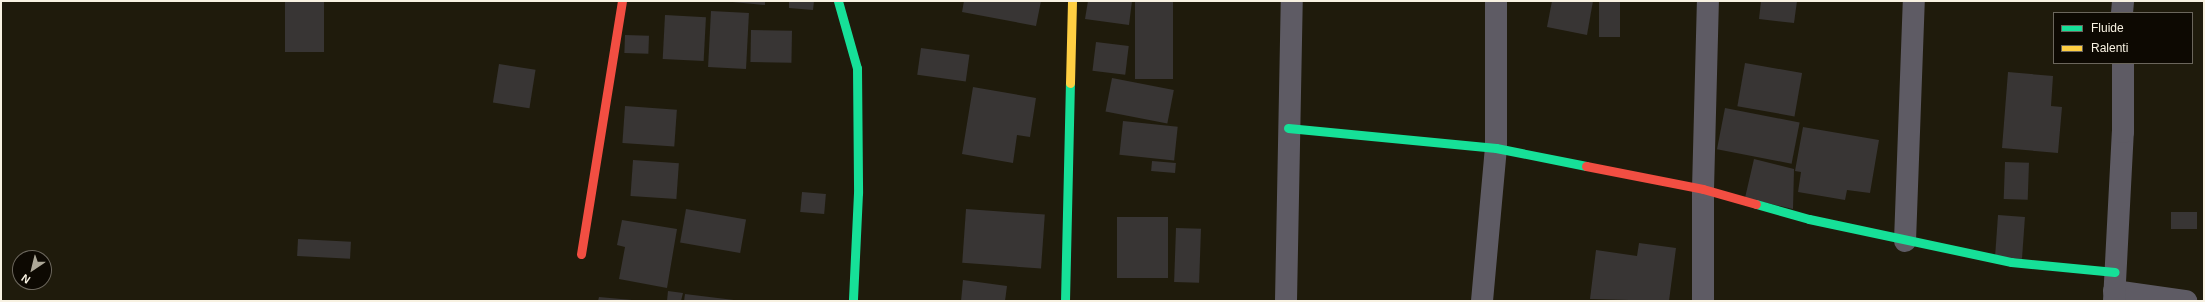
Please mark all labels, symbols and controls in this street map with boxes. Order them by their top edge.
legend [2053,12,2193,64]
text: Fluide [2091,21,2124,35]
text: Ralenti [2091,41,2128,55]
north arrow [12,250,52,290]
text: N [19,272,32,286]

